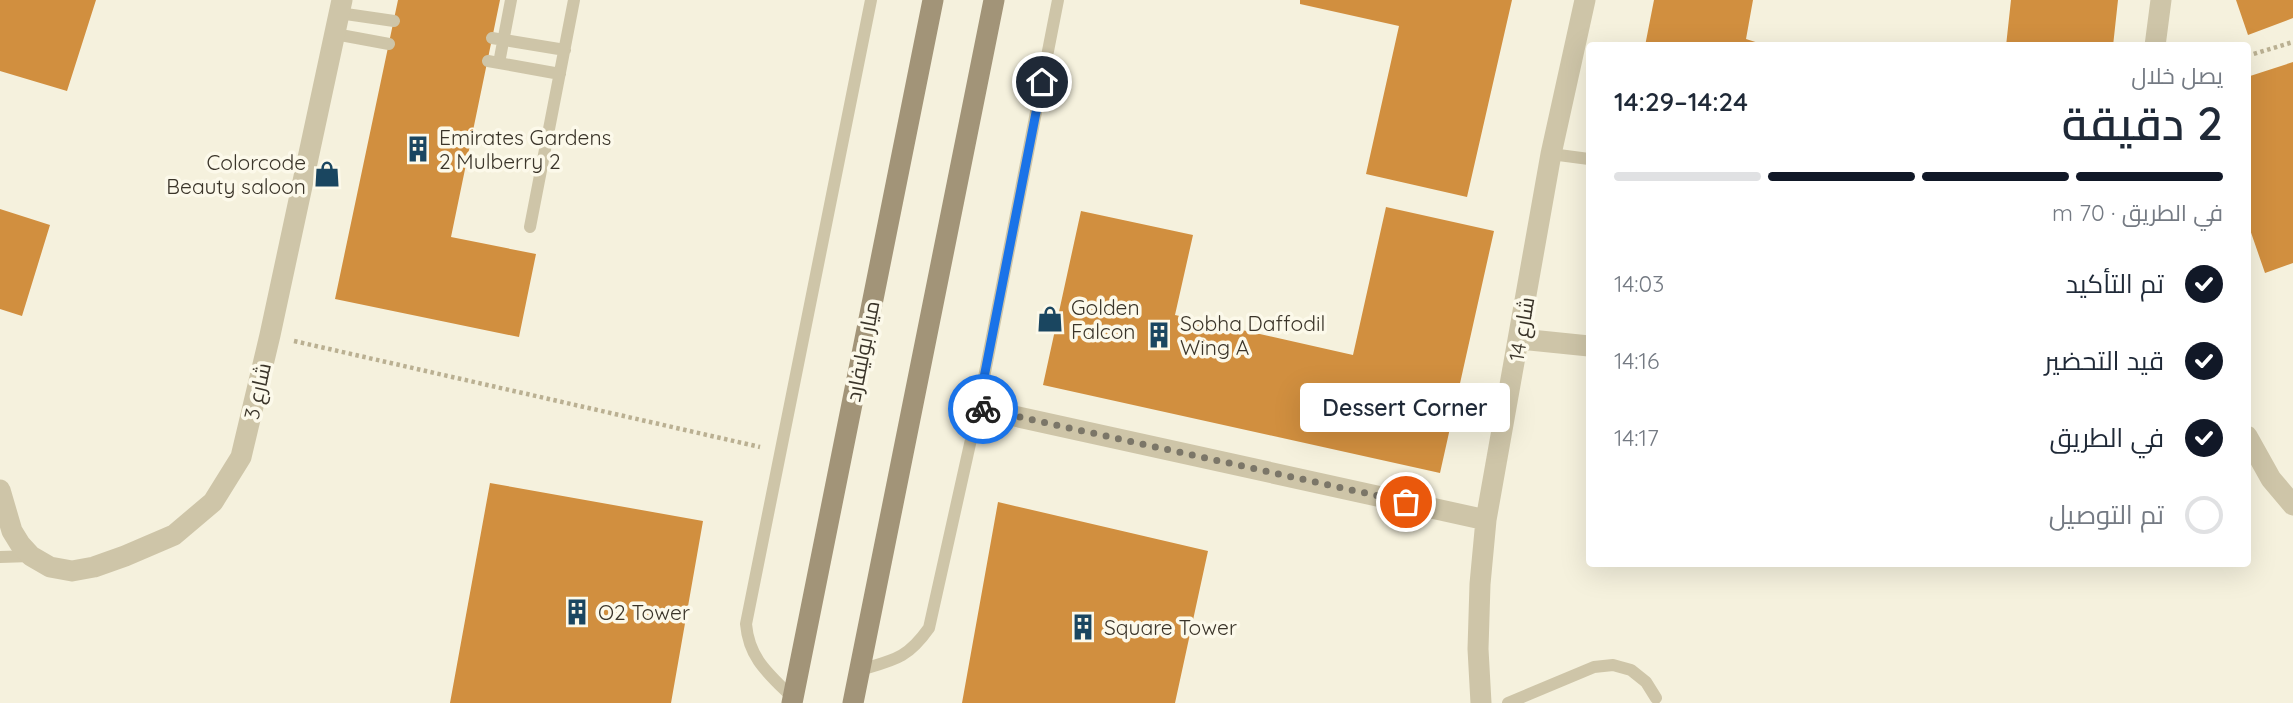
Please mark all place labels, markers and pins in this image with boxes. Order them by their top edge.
pin [1012,52,1072,112]
place label: Emirates Gardens 2 Mulberry 2 [439,124,611,174]
building icon: Emirates Gardens 2 Mulberry 2 [403,134,433,164]
place label: Colorcode Beauty saloon [166,149,306,199]
shop icon: Colorcode Beauty saloon [312,159,342,189]
place label: Golden Falcon [1071,294,1140,344]
shop icon: Golden Falcon [1035,304,1065,334]
place label: Sobha Daffodil Wing A [1180,310,1325,360]
building icon: Sobha Daffodil Wing A [1144,320,1174,350]
callout: Dessert Corner [1301,383,1511,432]
pin [1376,472,1436,532]
building icon: O2 Tower [562,597,592,627]
place label: O2 Tower [598,599,690,625]
building icon: Square Tower [1068,612,1098,642]
place label: Square Tower [1104,614,1237,640]

